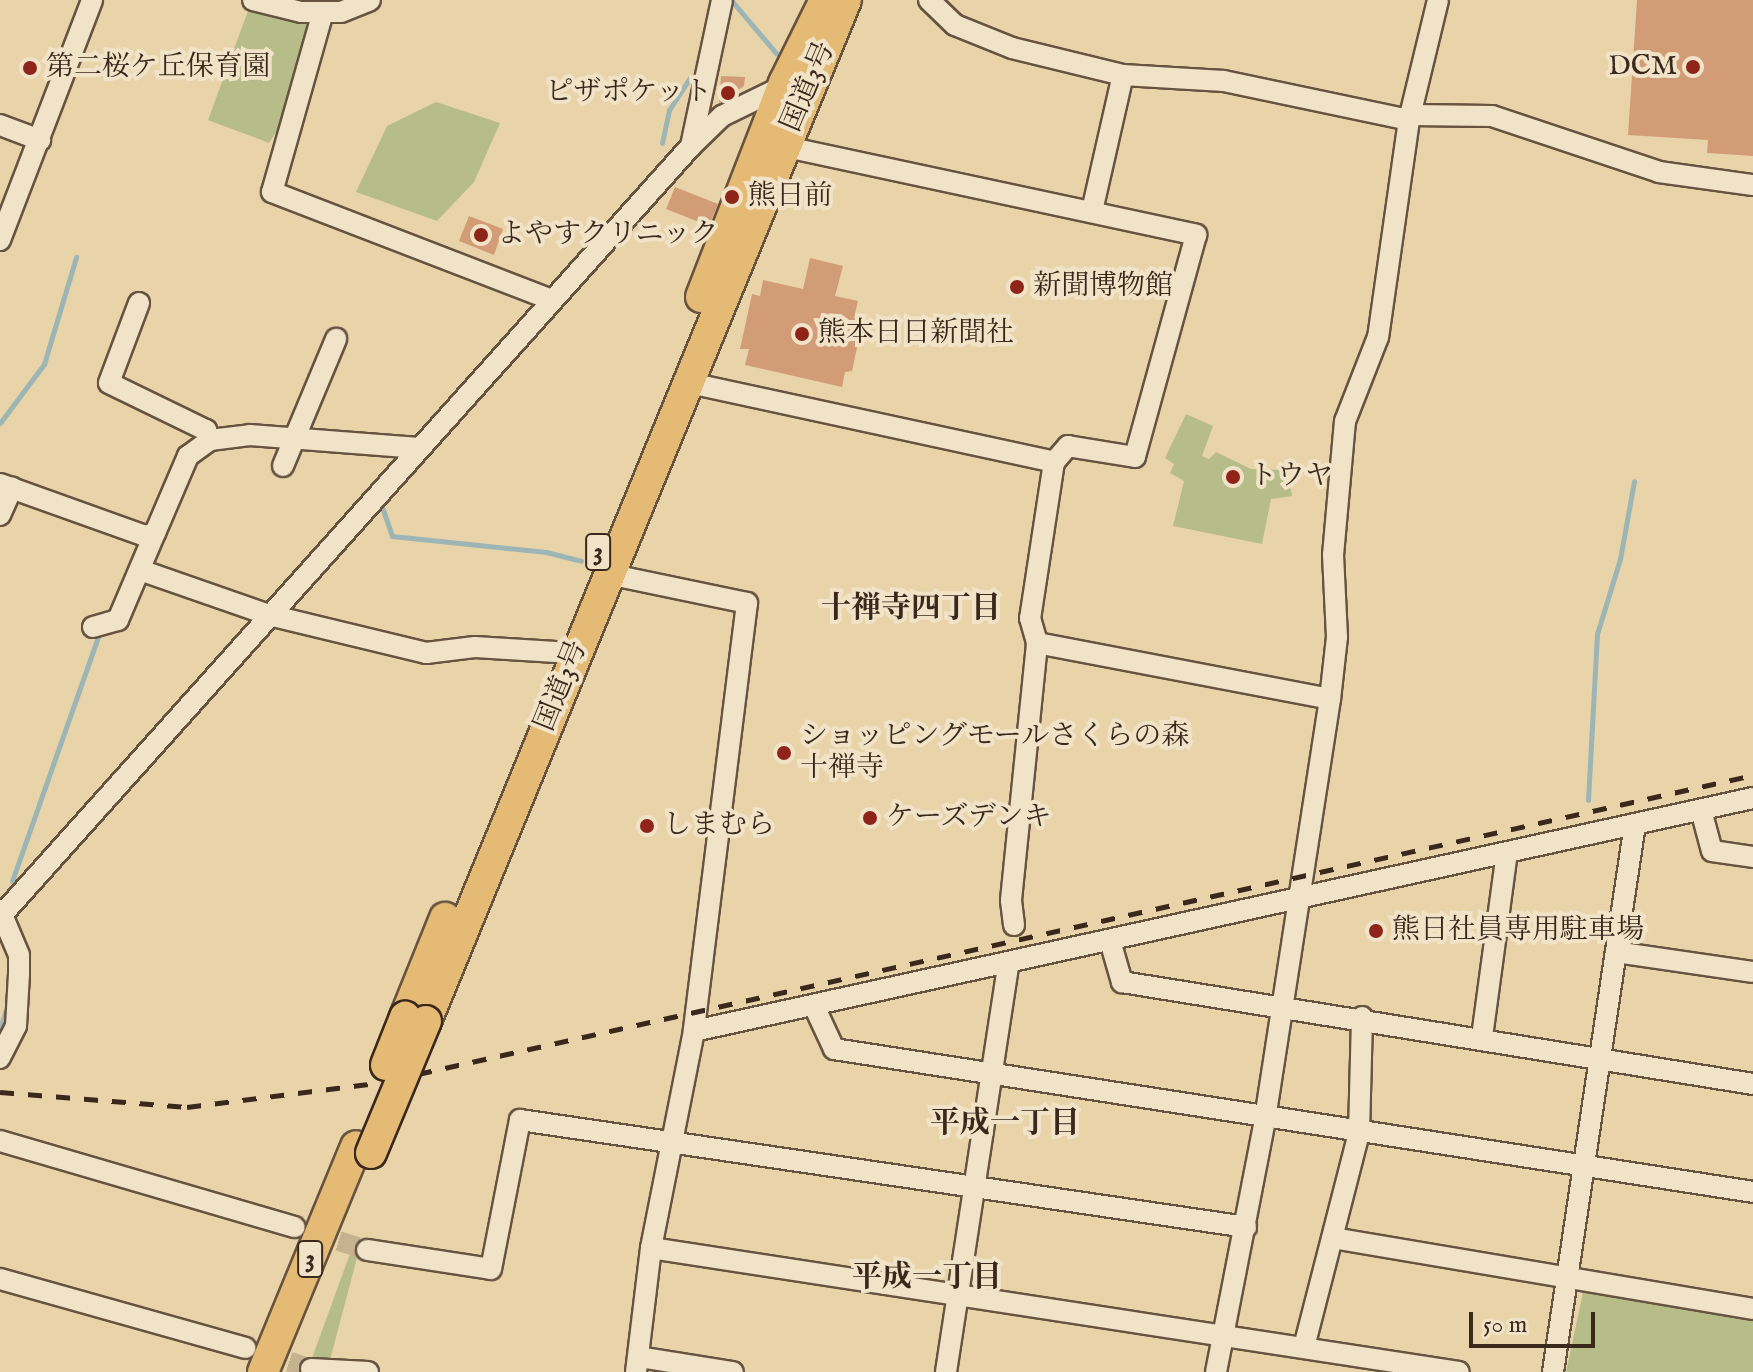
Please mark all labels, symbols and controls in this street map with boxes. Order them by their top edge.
street label: 国道3号 [775,37,843,137]
place label: DCM [1608,50,1677,84]
place label: 第二桜ケ丘保育園 [46,51,270,85]
marker: DCM [1684,58,1702,76]
marker: 第二桜ケ丘保育園 [21,59,39,77]
place label: ピザポケット [544,76,712,110]
marker: ピザポケット [719,84,737,102]
place label: 熊日前 [748,180,832,214]
marker: 熊日前 [723,188,741,206]
place label: よやすクリニック [497,218,721,252]
marker: よやすクリニック [472,226,490,244]
place label: 新聞博物館 [1033,270,1173,304]
marker: 新聞博物館 [1008,278,1026,296]
place label: 熊本日日新聞社 [818,317,1014,351]
marker: 熊本日日新聞社 [793,325,811,343]
place label: トウヤ [1249,460,1333,494]
marker: トウヤ [1224,468,1242,486]
road number: 3 [584,530,612,574]
district label: 十禅寺四丁目 [821,591,1001,627]
street label: 国道3号 [529,636,595,736]
place label: ショッピングモールさくらの森 十禅寺 [800,720,1191,786]
marker: ショッピングモールさくらの森 十禅寺 [775,744,793,762]
place label: ケーズデンキ [886,801,1054,835]
place label: しまむら [663,809,775,843]
marker: ケーズデンキ [861,809,879,827]
marker: しまむら [638,817,656,835]
place label: 熊日社員専用駐車場 [1392,914,1644,948]
marker: 熊日社員専用駐車場 [1367,922,1385,940]
district label: 平成一丁目 [930,1106,1080,1142]
road number: 3 [296,1237,324,1281]
district label: 平成一丁目 [852,1260,1002,1296]
scale bar [1473,1296,1599,1346]
text: 50 m [1483,1310,1527,1341]

